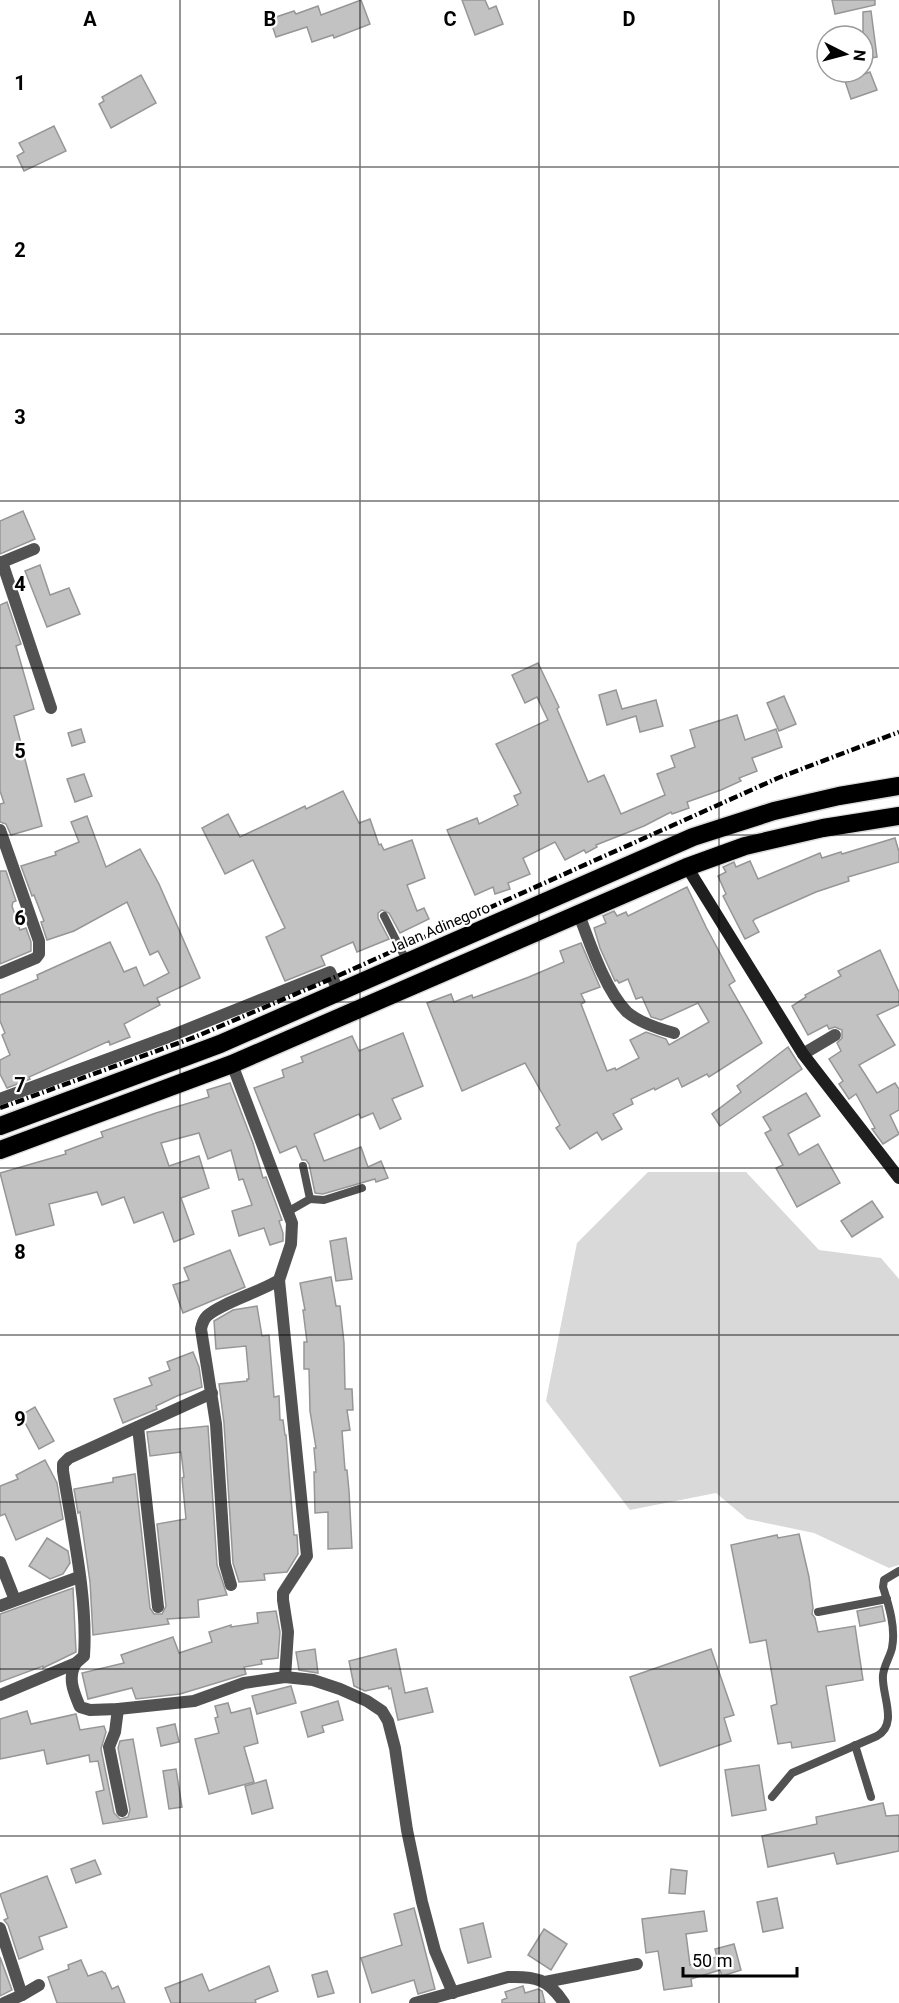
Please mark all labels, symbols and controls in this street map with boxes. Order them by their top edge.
text: A [83,7,97,31]
text: B [264,7,276,31]
text: C [443,7,457,31]
text: D [623,7,636,31]
north arrow [815,24,875,84]
text: N [849,49,869,62]
text: 1 [14,71,26,95]
text: 2 [14,238,26,262]
text: 3 [14,405,26,429]
text: 4 [14,572,26,596]
text: 5 [14,739,26,763]
street label: Jalan Adinegoro [385,898,493,958]
text: 6 [14,906,26,930]
text: 7 [14,1073,26,1097]
text: 8 [14,1240,26,1264]
text: 9 [14,1407,26,1431]
scale bar [683,1940,797,1978]
text: 50 m [692,1950,732,1971]

